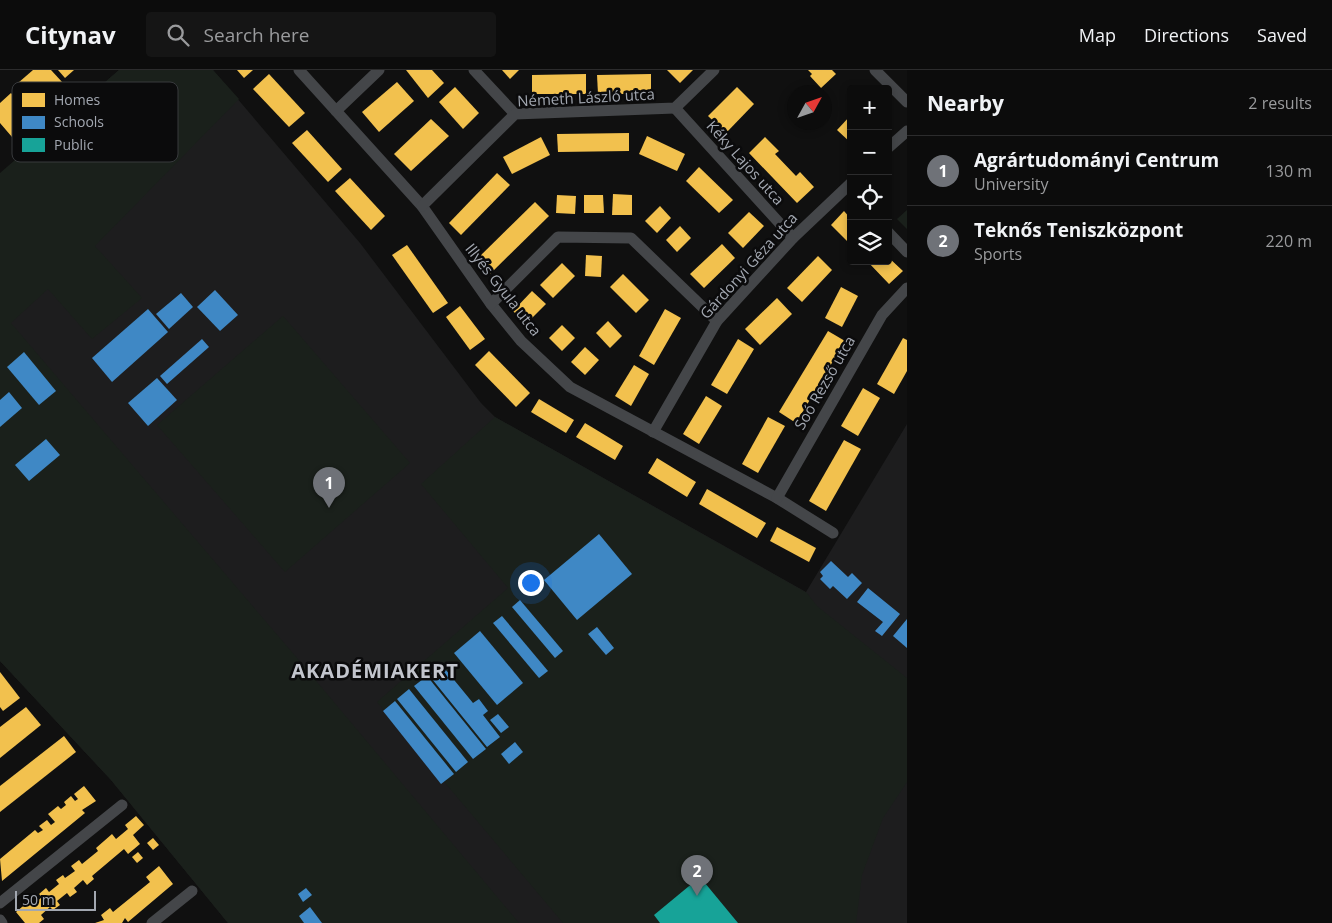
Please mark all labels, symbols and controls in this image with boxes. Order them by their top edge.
search box [146,12,496,57]
text: Citynav [25,18,116,51]
icon: search [164,21,192,49]
text: Search here [204,22,309,48]
text: Map [1079,23,1116,47]
text: Directions [1144,23,1229,47]
text: Saved [1257,23,1307,47]
legend [12,82,178,162]
street label: Németh László utca [517,83,655,111]
north arrow [787,85,832,130]
map controls [847,85,892,265]
button: + [847,85,892,130]
text: Nearby [927,89,1004,117]
text: Homes [54,90,101,109]
text: 2 results [1248,92,1312,114]
text: Schools [54,112,104,131]
street label: Kéky Lajos utca [703,116,789,209]
button: − [847,130,892,175]
text: Public [54,135,94,154]
text: Agrártudományi Centrum [974,147,1219,173]
text: 1 [938,160,948,182]
text: 130 m [1266,160,1312,182]
text: University [974,173,1048,195]
button: locate [847,175,892,220]
street label: Gárdonyi Géza utca [695,208,801,323]
text: Teknős Teniszközpont [974,217,1183,243]
button: layers [847,220,892,265]
text: 2 [938,230,948,252]
text: 220 m [1266,230,1312,252]
street label: Illyés Gyula utca [461,239,546,340]
text: Sports [974,243,1022,265]
street label: Soó Rezső utca [789,332,859,433]
pin: 1 [313,467,345,508]
your location [518,570,544,596]
district label: AKADÉMIAKERT [291,657,459,684]
pin: 2 [681,855,713,896]
scale bar [15,888,96,911]
text: 50 m [22,890,55,909]

